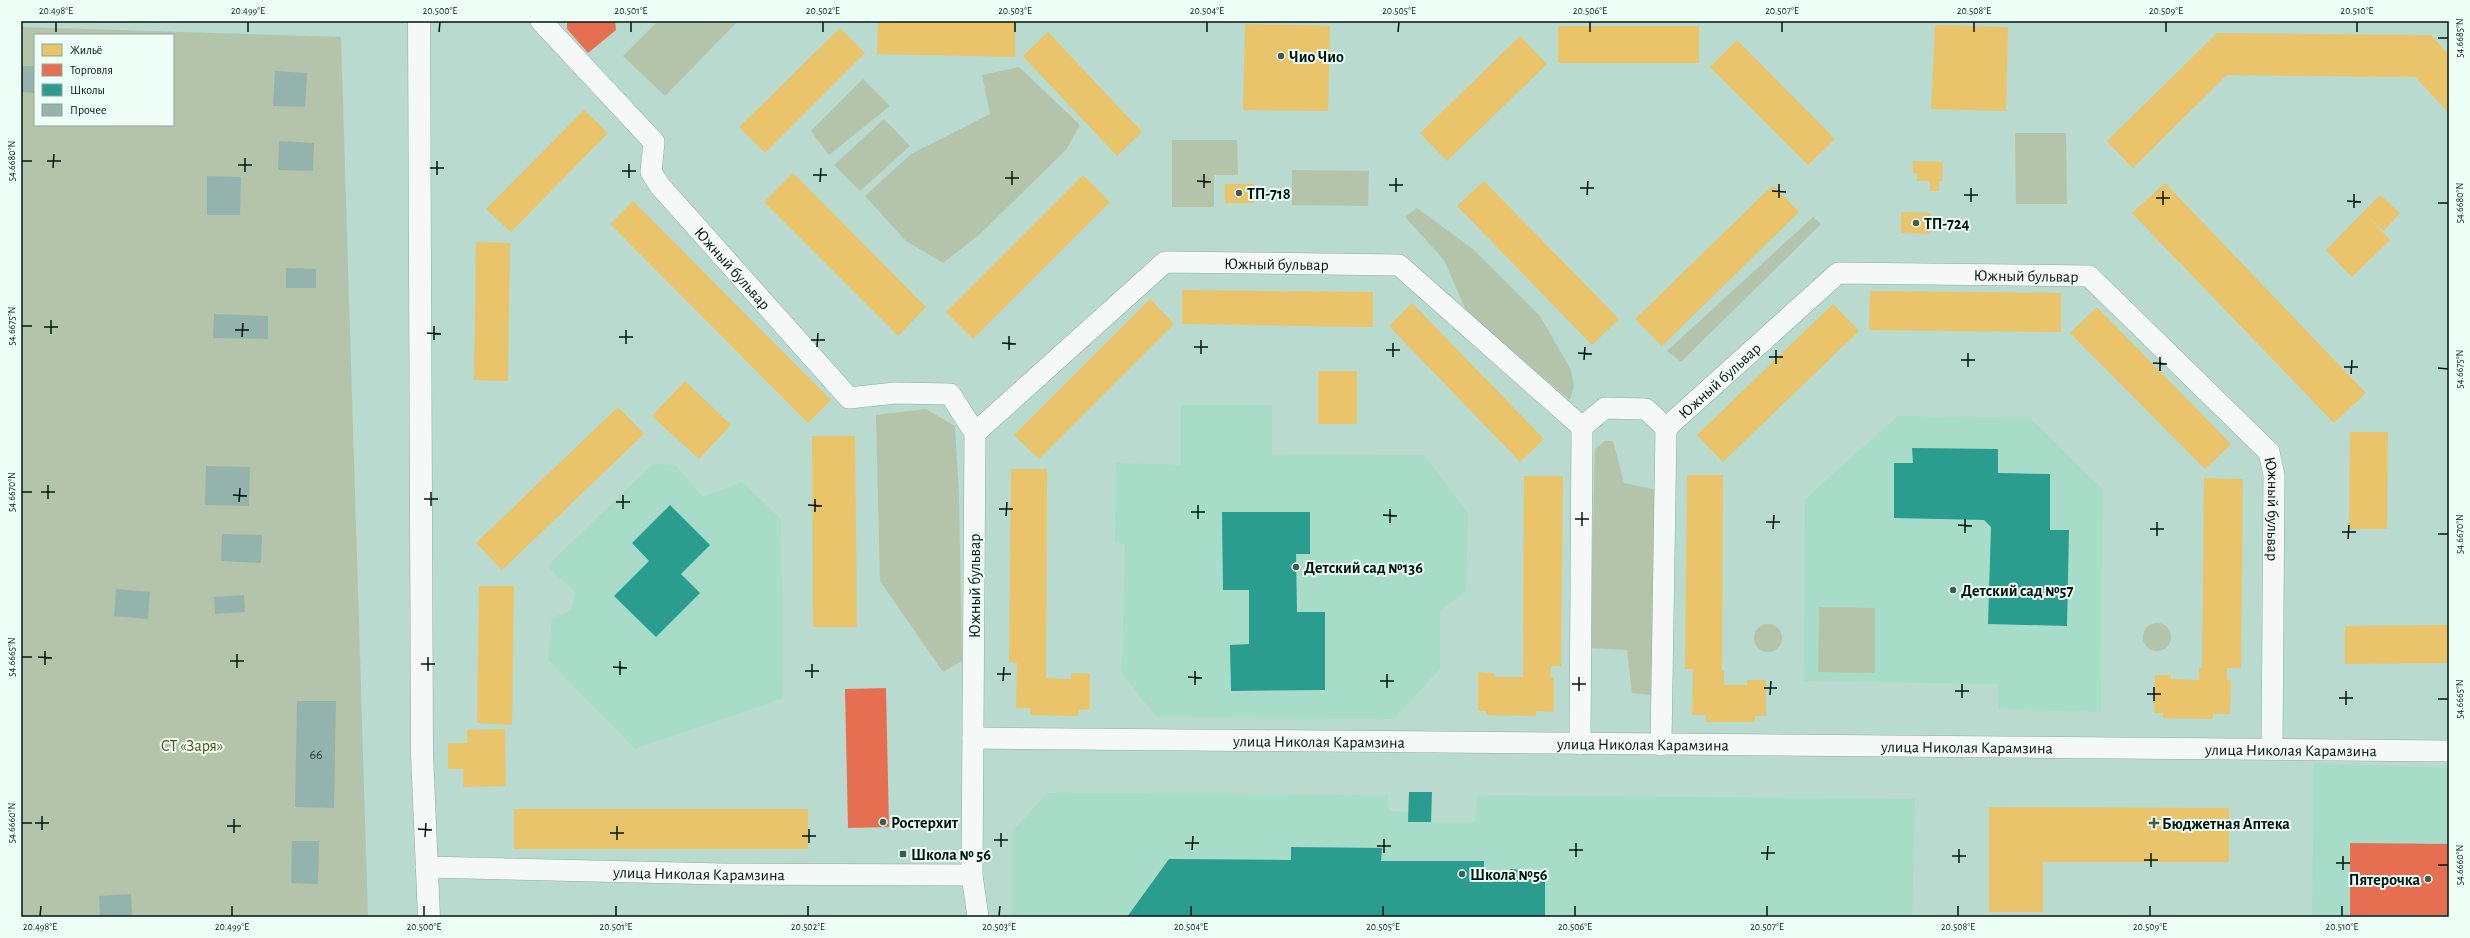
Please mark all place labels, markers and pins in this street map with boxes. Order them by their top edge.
place label: Чио Чио [1289,49,1344,65]
marker: Чио Чио [1276,51,1286,61]
place label: ТП-718 [1247,186,1291,202]
marker: ТП-718 [1234,188,1244,198]
place label: ТП-724 [1924,216,1970,232]
marker: ТП-724 [1911,218,1921,228]
place label: Детский сад №136 [1304,560,1423,576]
marker: Детский сад №136 [1291,562,1301,572]
place label: Детский сад №57 [1961,583,2073,599]
marker: Детский сад №57 [1948,585,1958,595]
place label: Ростерхит [891,815,959,831]
place label: Бюджетная Аптека [2162,816,2290,832]
marker: Ростерхит [878,817,888,827]
marker: Бюджетная Аптека [2149,818,2159,828]
place label: Школа № 56 [911,847,991,863]
marker: Школа № 56 [898,849,908,859]
place label: Школа №56 [1470,867,1548,883]
marker: Школа №56 [1457,869,1467,879]
place label: Пятерочка [2349,872,2420,888]
marker: Пятерочка [2423,874,2433,884]

